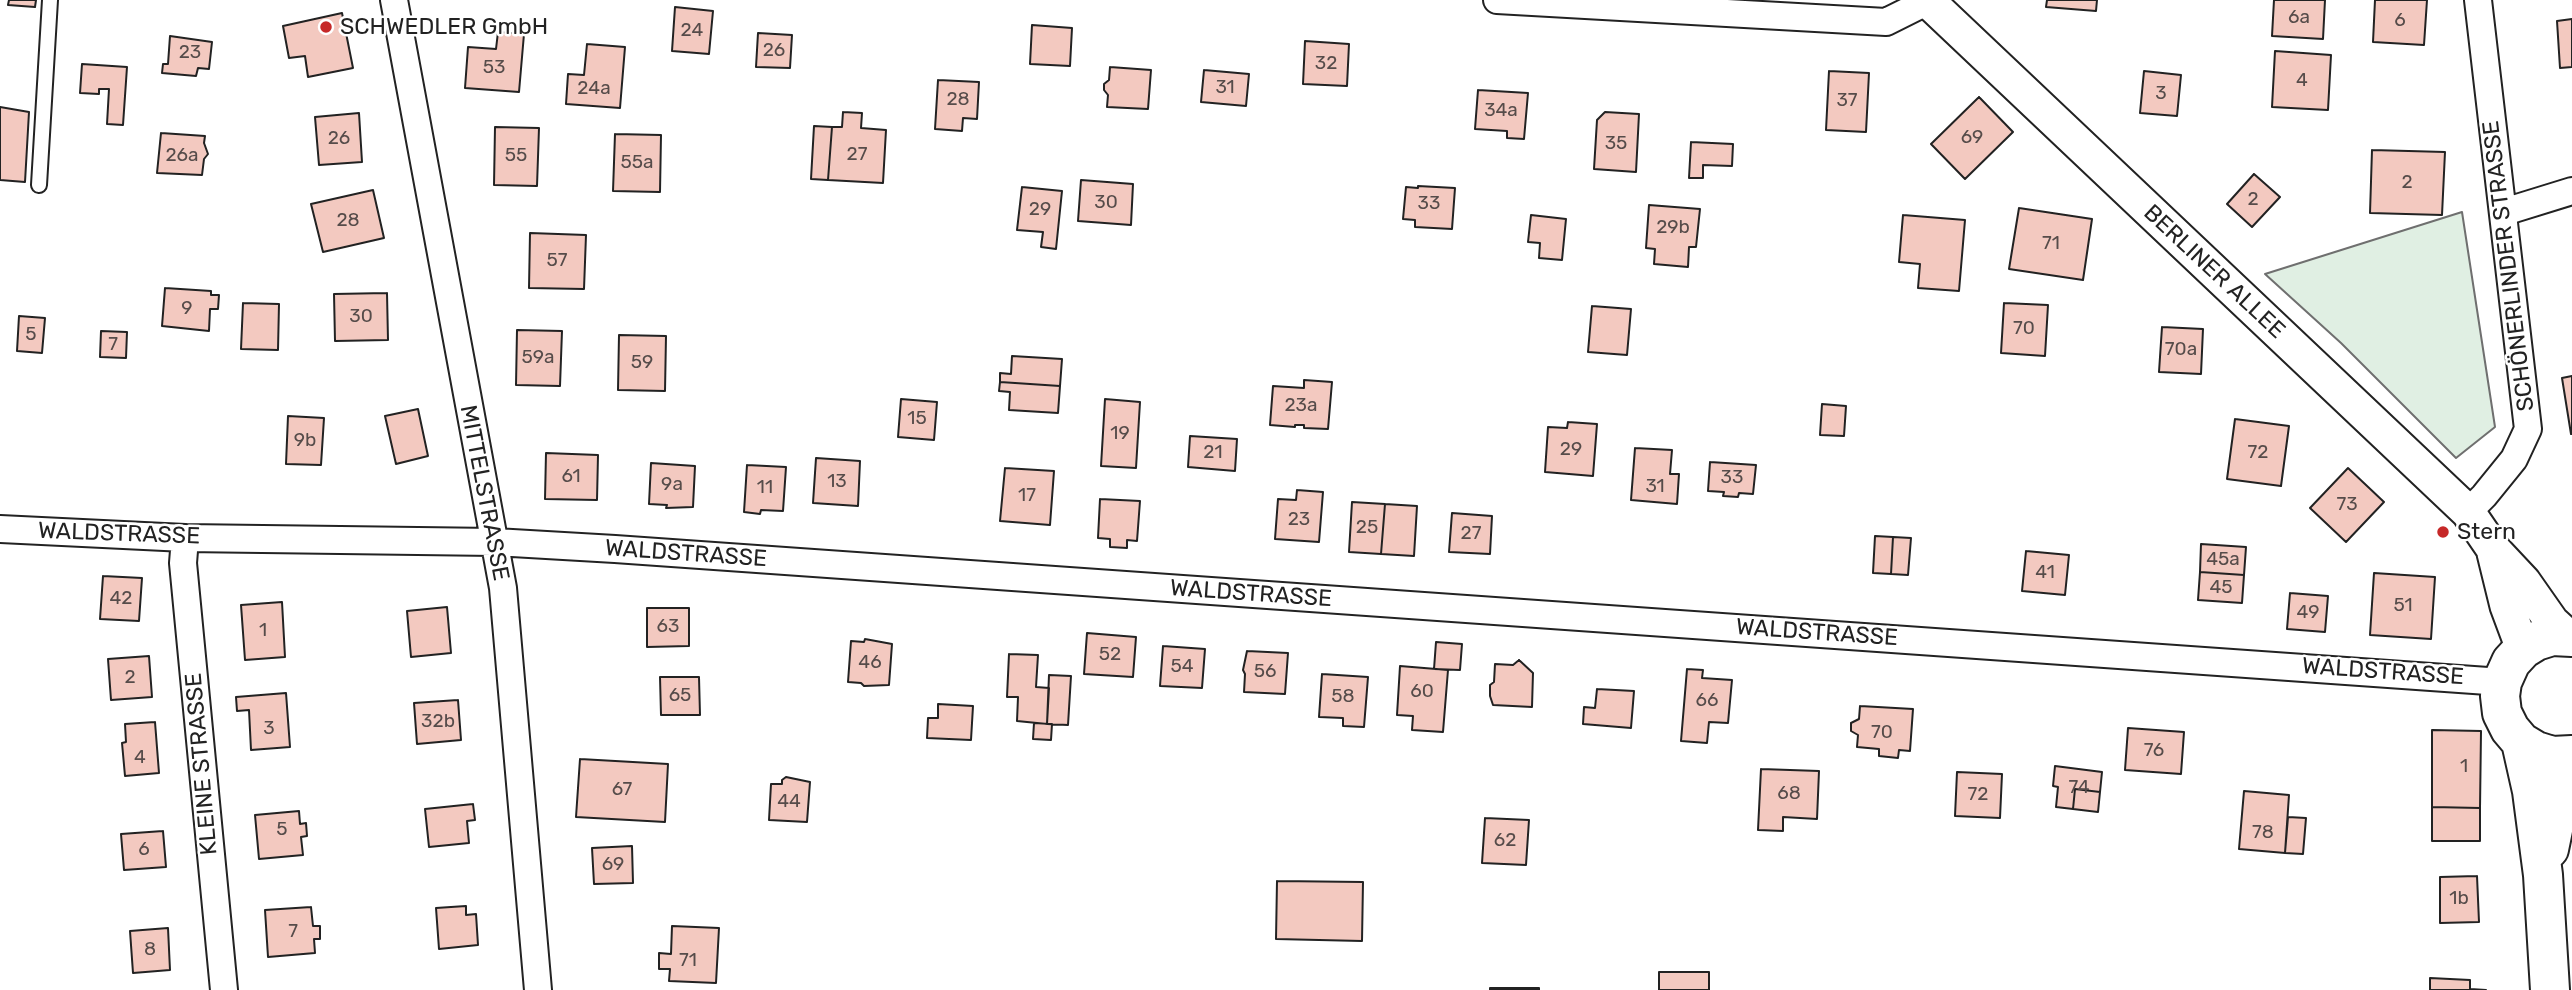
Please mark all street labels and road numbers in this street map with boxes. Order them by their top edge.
street label: SCHÖNERLINDER STRASSE [2477,119,2541,413]
street label: BERLINER ALLEE [2138,199,2290,345]
street label: MITTELSTRASSE [453,403,515,583]
street label: WALDSTRASSE [37,517,201,551]
street label: WALDSTRASSE [604,535,768,573]
street label: WALDSTRASSE [1169,575,1333,613]
street label: WALDSTRASSE [1735,614,1899,652]
street label: WALDSTRASSE [2301,653,2465,691]
street label: KLEINE STRASSE [180,672,224,856]

